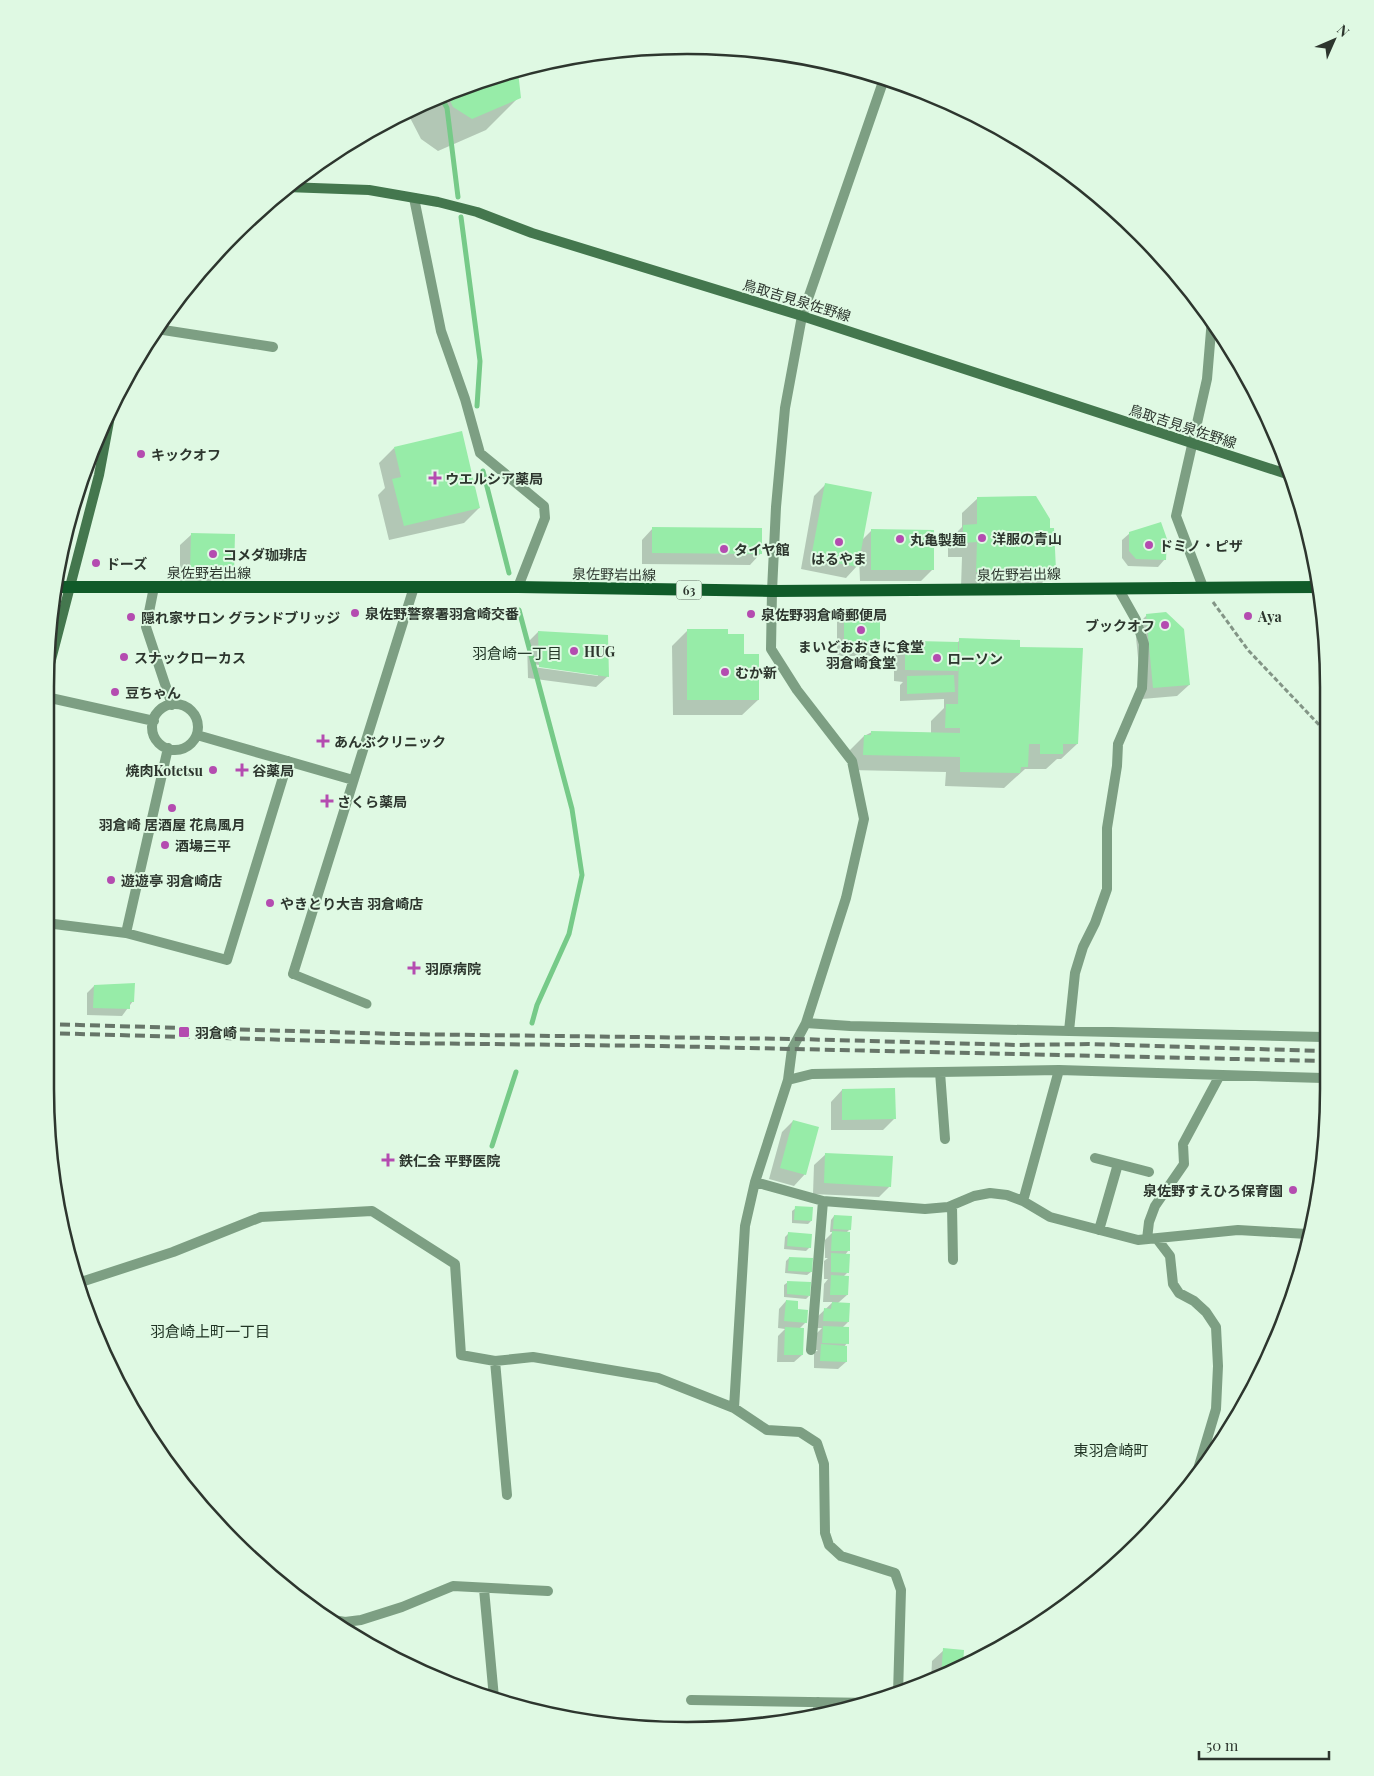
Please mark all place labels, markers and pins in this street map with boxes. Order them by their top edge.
place label: キックオフ [151,445,221,464]
marker: キックオフ [135,448,147,460]
place label: ウエルシア薬局 [445,469,543,488]
marker: ウエルシア薬局 [429,472,441,484]
place label: 洋服の青山 [992,529,1062,548]
place label: 丸亀製麺 [910,530,966,549]
marker: 洋服の青山 [976,532,988,544]
marker: 丸亀製麺 [894,533,906,545]
marker: はるやま [833,536,845,548]
place label: ドミノ・ピザ [1159,536,1243,555]
marker: ドミノ・ピザ [1143,539,1155,551]
place label: タイヤ館 [734,540,790,559]
marker: タイヤ館 [718,543,730,555]
place label: コメダ珈琲店 [223,545,307,564]
marker: コメダ珈琲店 [207,548,219,560]
place label: はるやま [811,549,867,568]
place label: ドーズ [106,554,147,573]
marker: ドーズ [90,557,102,569]
place label: 泉佐野警察署羽倉崎交番 [365,604,519,623]
place label: 泉佐野羽倉崎郵便局 [761,605,887,624]
marker: 泉佐野警察署羽倉崎交番 [349,607,361,619]
place label: Aya [1257,607,1282,626]
place label: 隠れ家サロン グランドブリッジ [141,608,340,627]
marker: 泉佐野羽倉崎郵便局 [745,608,757,620]
marker: Aya [1242,610,1254,622]
marker: 隠れ家サロン グランドブリッジ [125,611,137,623]
place label: ブックオフ [1085,616,1155,635]
marker: ブックオフ [1159,619,1171,631]
marker: まいどおおきに食堂 羽倉崎食堂 [855,624,867,636]
place label: まいどおおきに食堂 羽倉崎食堂 [798,637,924,672]
place label: HUG [584,642,615,661]
marker: HUG [568,645,580,657]
place label: スナックローカス [134,648,246,667]
place label: ローソン [947,649,1003,668]
marker: スナックローカス [118,651,130,663]
marker: ローソン [931,652,943,664]
place label: むか新 [735,663,777,682]
marker: むか新 [719,666,731,678]
place label: 豆ちゃん [125,683,181,702]
marker: 豆ちゃん [109,686,121,698]
place label: あんぶクリニック [334,732,446,751]
marker: あんぶクリニック [316,734,330,748]
place label: 焼肉Kotetsu [126,761,204,780]
place label: 谷薬局 [252,761,294,780]
marker: 焼肉Kotetsu [207,764,219,776]
marker: 谷薬局 [236,764,248,776]
place label: さくら薬局 [337,792,407,811]
marker: さくら薬局 [321,795,333,807]
marker: 羽倉崎 居酒屋 花鳥風月 [166,802,178,814]
place label: 羽倉崎 居酒屋 花鳥風月 [99,815,245,834]
place label: 酒場三平 [175,836,231,855]
marker: 酒場三平 [159,839,171,851]
place label: 遊遊亭 羽倉崎店 [121,871,222,890]
marker: 遊遊亭 羽倉崎店 [105,874,117,886]
place label: やきとり大吉 羽倉崎店 [280,894,423,913]
marker: やきとり大吉 羽倉崎店 [264,897,276,909]
place label: 羽原病院 [425,959,481,978]
marker: 羽原病院 [407,961,421,975]
place label: 羽倉崎 [195,1023,237,1042]
marker: 羽倉崎 [177,1025,191,1039]
place label: 鉄仁会 平野医院 [399,1151,500,1170]
marker: 鉄仁会 平野医院 [381,1153,395,1167]
place label: 泉佐野すえひろ保育園 [1143,1181,1283,1200]
marker: 泉佐野すえひろ保育園 [1287,1184,1299,1196]

